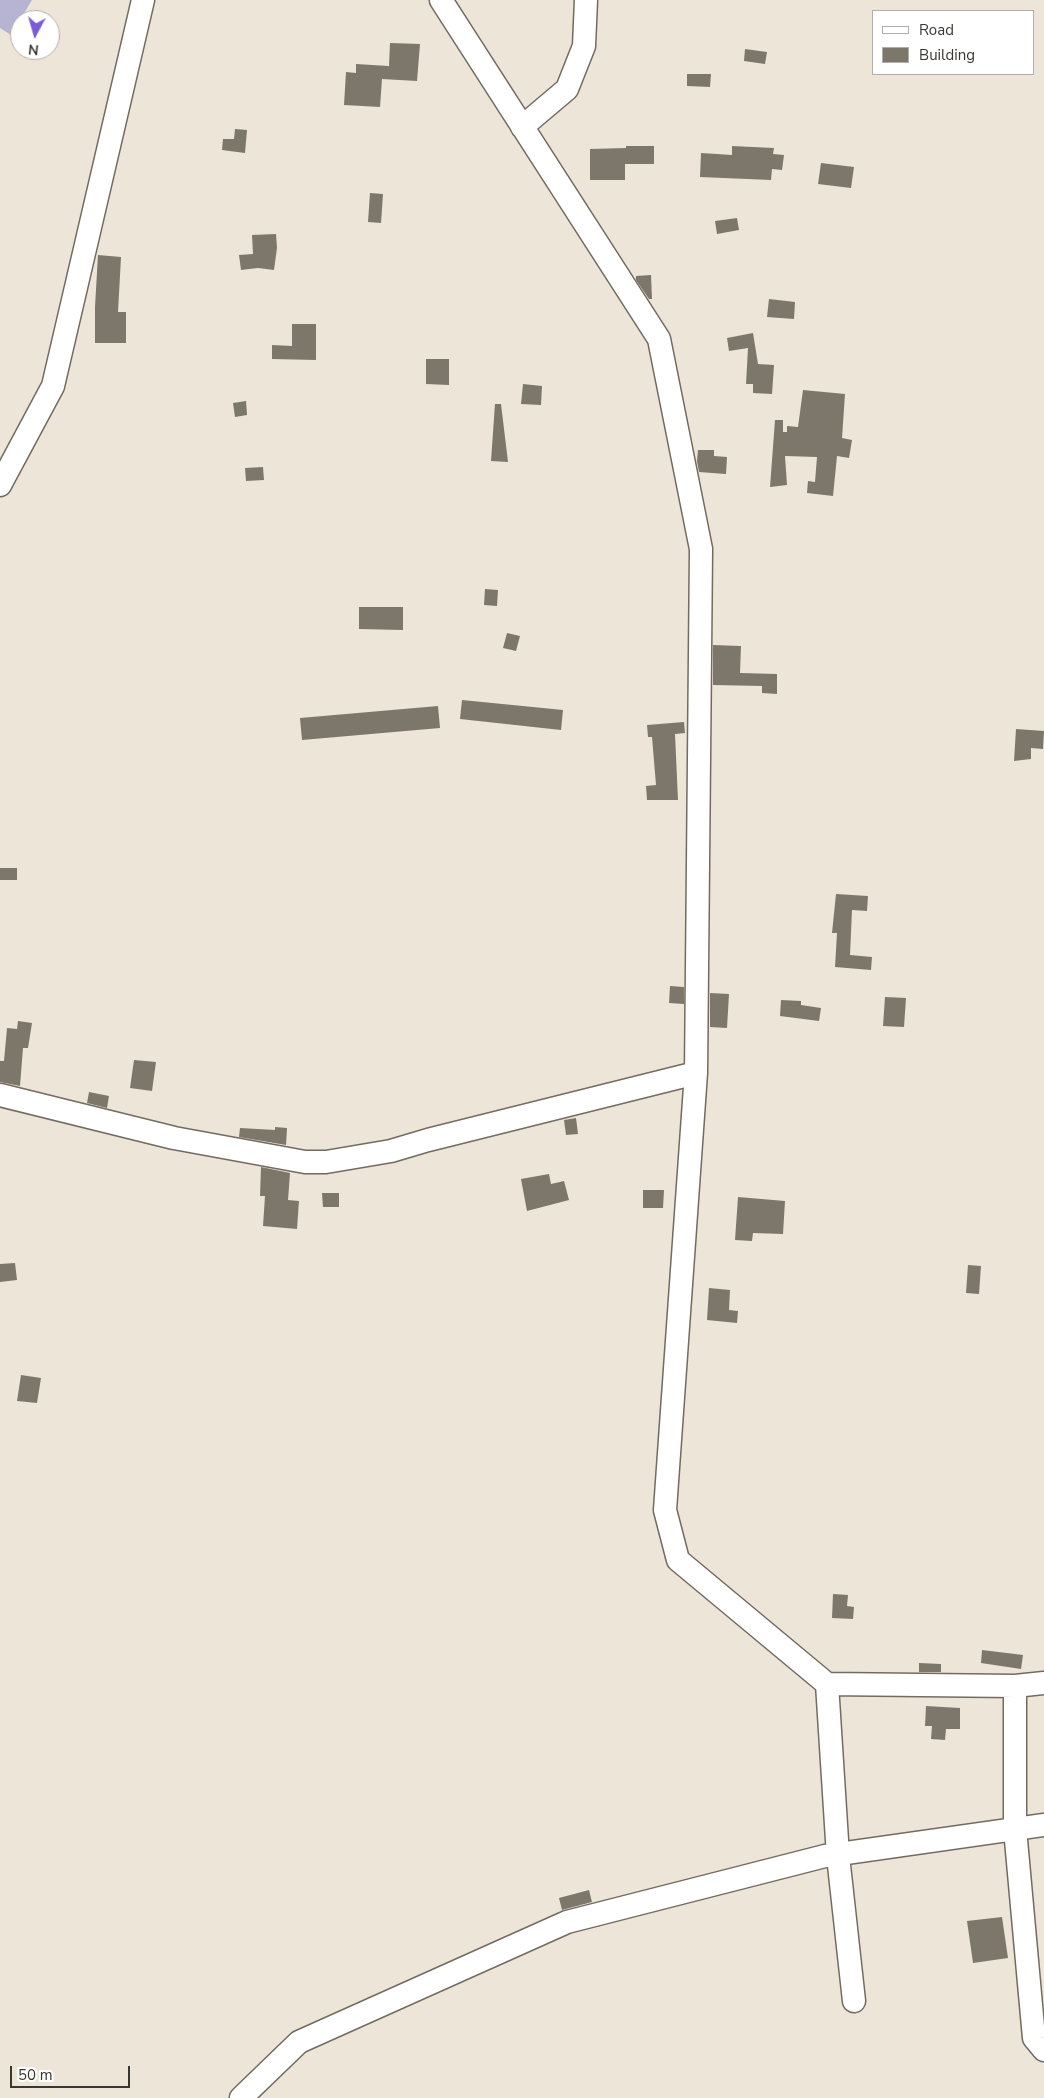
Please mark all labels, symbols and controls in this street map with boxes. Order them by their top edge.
north arrow [10,10,60,60]
legend [872,10,1034,75]
text: Road [919,20,954,40]
text: N [27,39,40,59]
text: Building [919,45,975,65]
scale bar [12,2056,132,2088]
text: 50 m [18,2065,53,2085]

